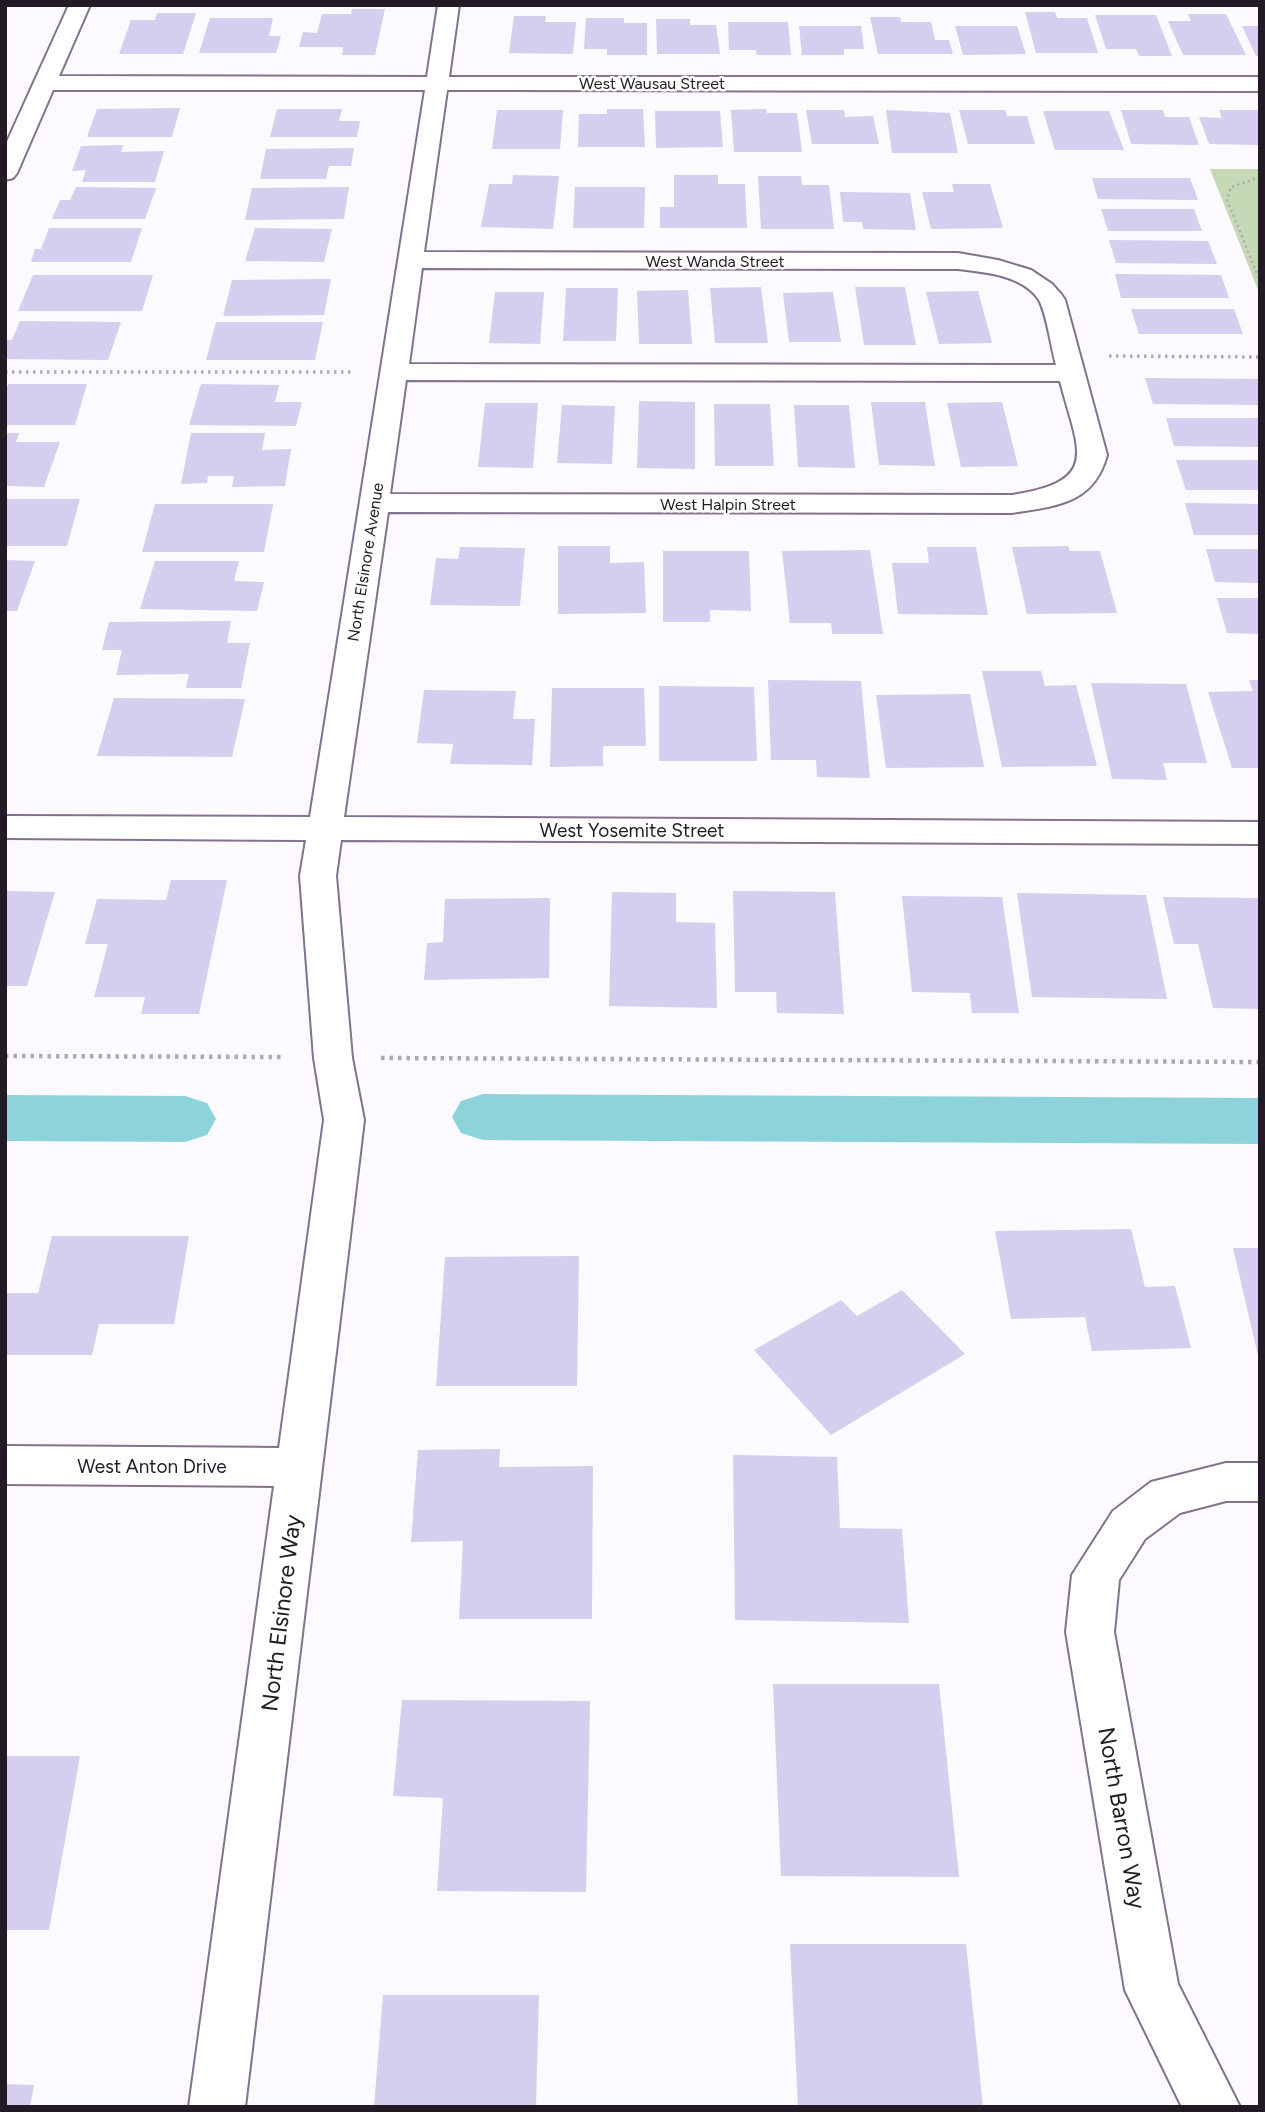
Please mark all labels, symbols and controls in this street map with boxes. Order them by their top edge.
street label: West Wausau Street [579,74,725,93]
street label: West Wanda Street [646,252,785,271]
street label: North Elsinore Avenue [344,481,387,643]
street label: West Halpin Street [660,495,796,514]
street label: West Yosemite Street [539,819,725,842]
street label: West Anton Drive [77,1455,227,1478]
street label: North Elsinore Way [255,1513,307,1713]
street label: North Barron Way [1092,1725,1152,1911]

